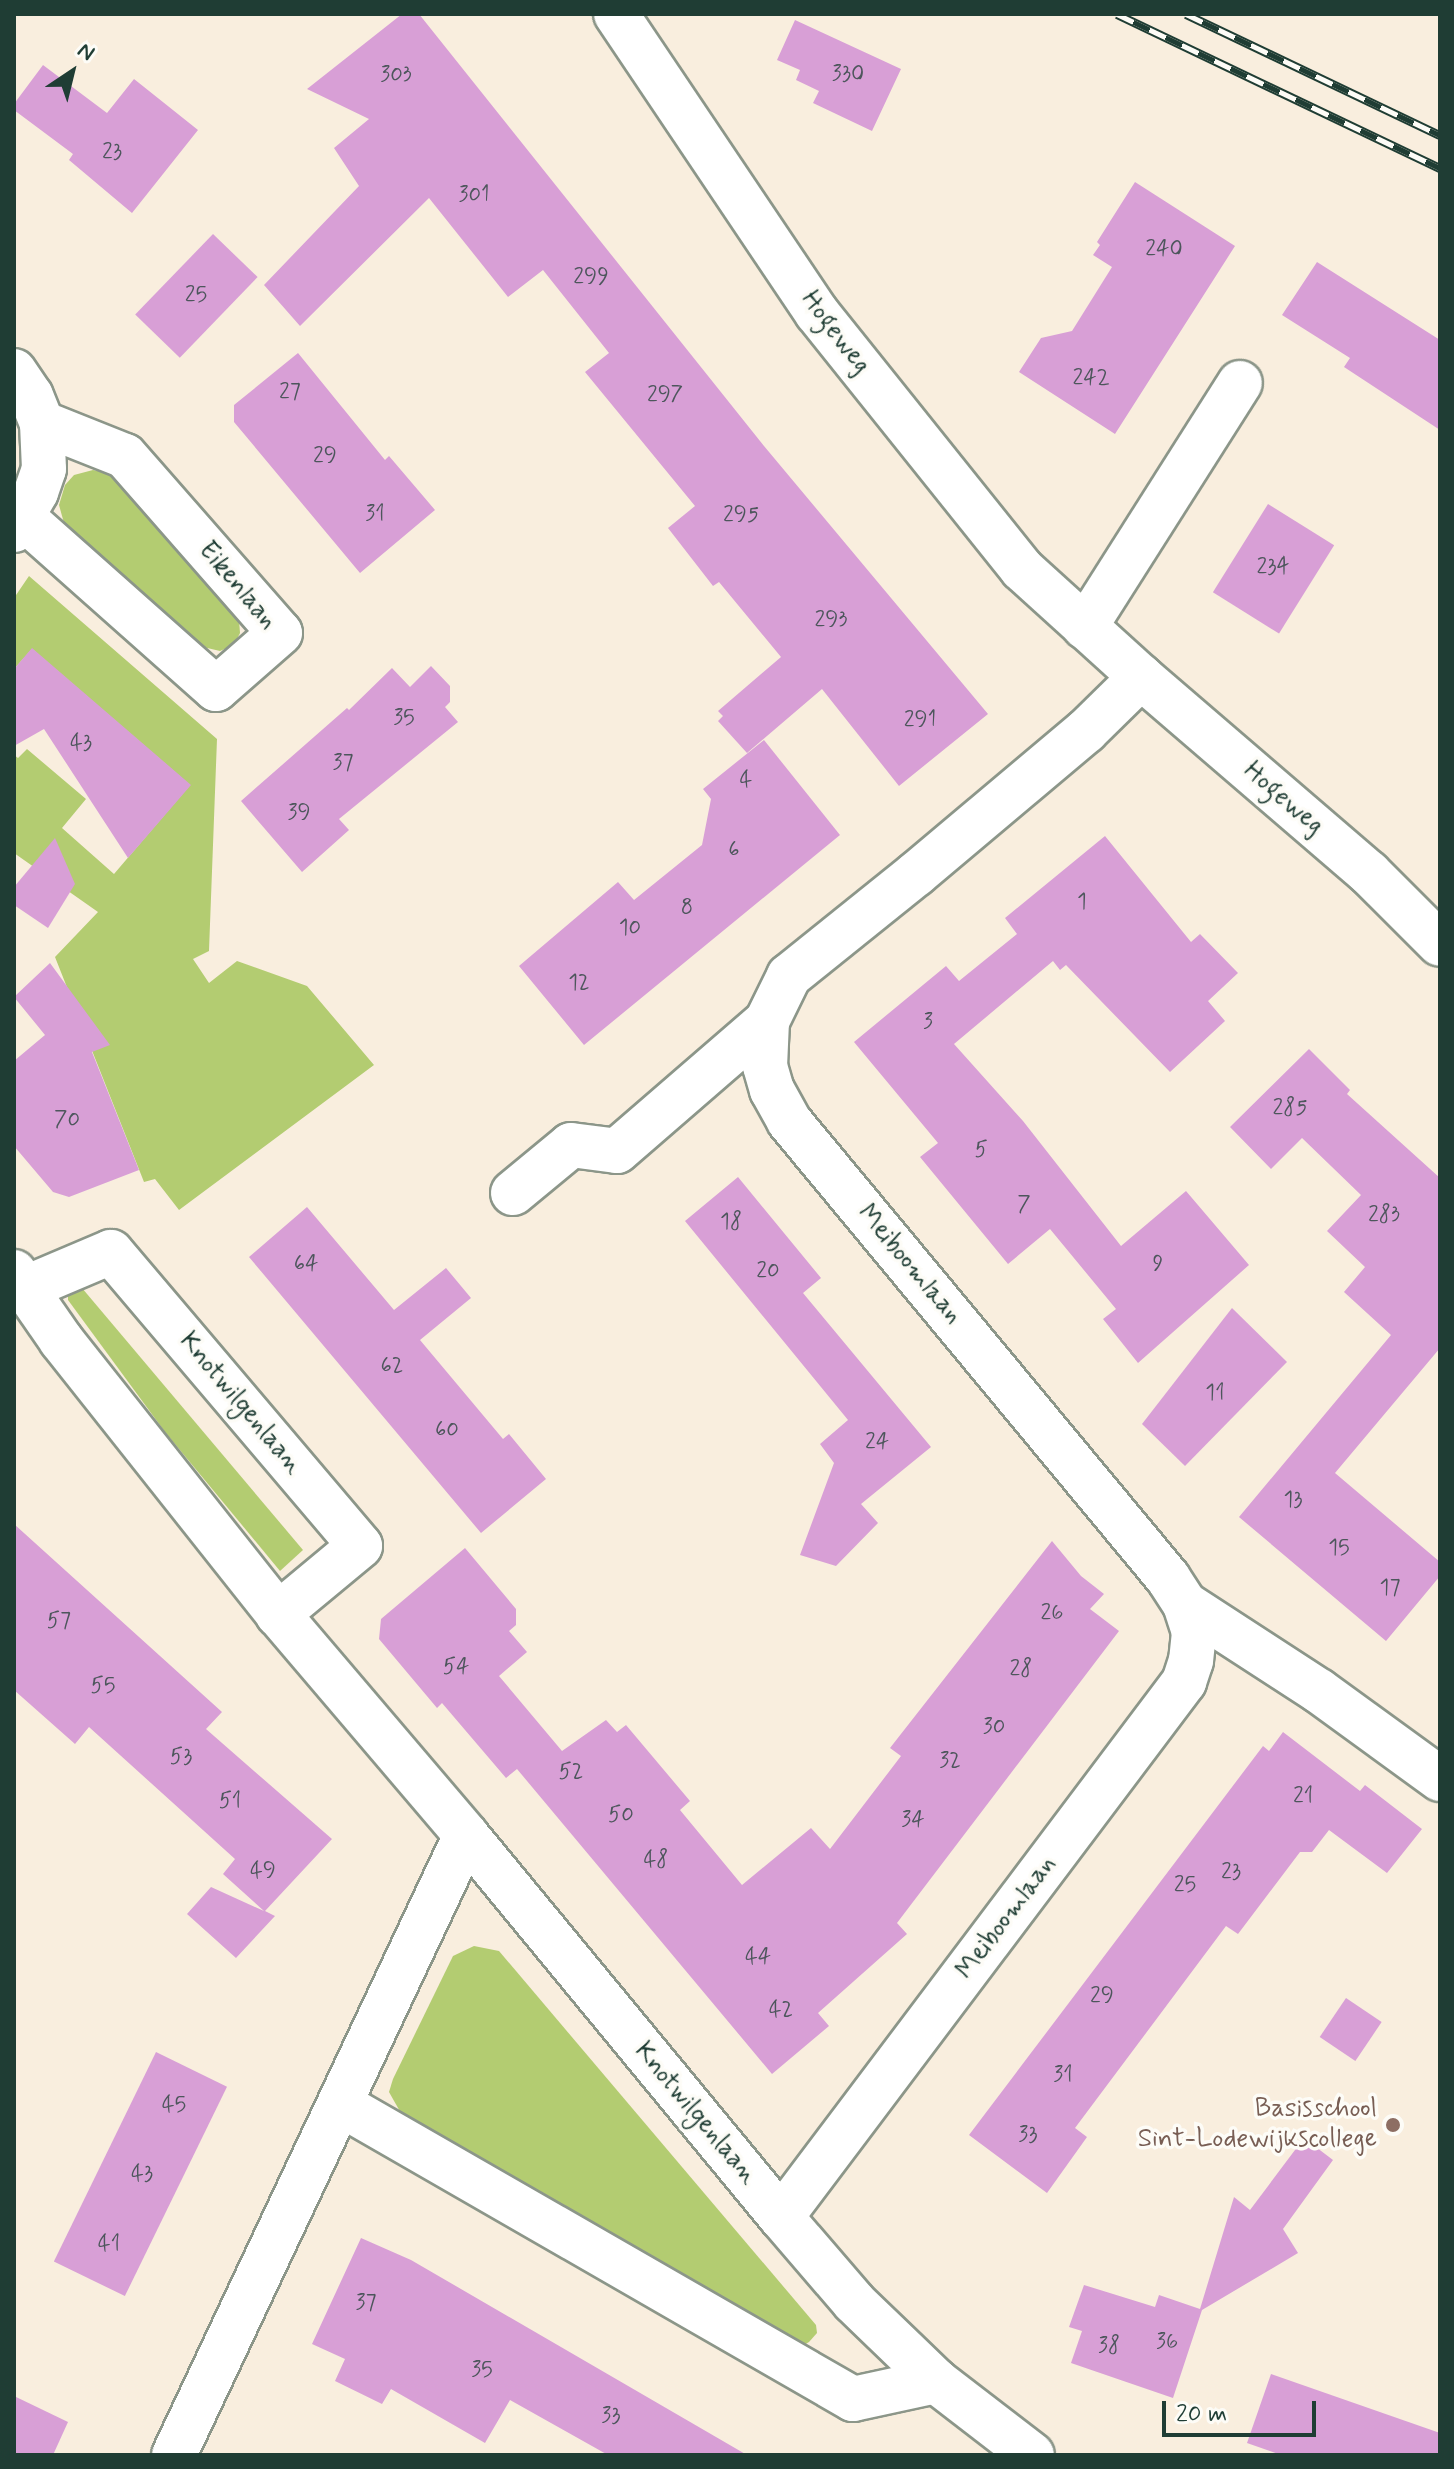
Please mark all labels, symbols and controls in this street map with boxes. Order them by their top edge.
north arrow [32,32,112,112]
text: N [72,37,100,68]
house number: 330 [832,62,864,88]
house number: 303 [380,63,412,89]
house number: 23 [102,140,122,166]
house number: 301 [458,183,490,209]
house number: 240 [1145,237,1183,263]
house number: 299 [573,265,609,291]
house number: 25 [185,283,207,309]
street label: Hogeweg [794,285,876,381]
house number: 242 [1072,366,1110,392]
house number: 27 [279,380,301,406]
house number: 297 [647,383,683,409]
house number: 29 [313,444,337,470]
house number: 31 [365,502,385,528]
house number: 295 [723,503,759,529]
street label: Eikenlaan [191,536,283,636]
house number: 234 [1256,555,1290,581]
house number: 293 [815,608,847,634]
house number: 35 [393,706,415,732]
house number: 291 [904,708,936,734]
house number: 43 [70,731,92,757]
house number: 37 [332,751,354,777]
street label: Hogeweg [1237,756,1329,842]
house number: 4 [740,768,752,794]
house number: 39 [287,801,311,827]
house number: 6 [728,838,740,864]
house number: 1 [1077,890,1087,916]
house number: 8 [681,896,693,922]
house number: 10 [619,916,641,942]
house number: 12 [568,971,590,997]
house number: 3 [923,1010,933,1036]
house number: 285 [1272,1096,1308,1122]
house number: 70 [54,1108,80,1134]
house number: 5 [974,1138,988,1164]
house number: 7 [1017,1193,1031,1219]
street label: Meiboomlaan [850,1199,968,1331]
house number: 283 [1368,1203,1400,1229]
house number: 18 [720,1210,742,1236]
house number: 64 [294,1252,318,1278]
house number: 9 [1153,1252,1163,1278]
house number: 20 [756,1259,780,1285]
street label: Knotwilgenlaan [172,1327,308,1481]
house number: 62 [381,1354,403,1380]
house number: 11 [1205,1381,1225,1407]
house number: 60 [435,1418,459,1444]
house number: 24 [865,1430,889,1456]
house number: 13 [1283,1488,1303,1514]
house number: 15 [1328,1536,1350,1562]
house number: 17 [1380,1576,1400,1602]
house number: 26 [1041,1601,1063,1627]
house number: 57 [47,1609,71,1635]
house number: 54 [443,1655,469,1681]
house number: 28 [1010,1657,1032,1683]
house number: 55 [91,1674,115,1700]
house number: 30 [983,1715,1005,1741]
house number: 53 [170,1745,192,1771]
house number: 32 [939,1749,961,1775]
house number: 52 [559,1760,583,1786]
house number: 21 [1293,1784,1313,1810]
house number: 51 [219,1789,241,1815]
house number: 50 [608,1803,634,1829]
house number: 34 [901,1808,925,1834]
house number: 48 [644,1848,668,1874]
street label: Meiboomlaan [950,1850,1064,1986]
house number: 49 [250,1859,276,1885]
house number: 23 [1221,1860,1241,1886]
house number: 25 [1174,1873,1196,1899]
house number: 44 [745,1945,771,1971]
house number: 29 [1090,1984,1114,2010]
house number: 42 [769,1998,793,2024]
street label: Knotwilgenlaan [627,2037,763,2191]
house number: 31 [1053,2063,1073,2089]
house number: 45 [162,2093,186,2119]
place label: Basisschool Sint-Lodewijkscollege [1138,2094,1377,2156]
marker: Basisschool Sint-Lodewijkscollege [1384,2116,1402,2134]
house number: 33 [1018,2123,1038,2149]
house number: 43 [131,2162,153,2188]
house number: 41 [98,2232,120,2258]
house number: 37 [355,2291,377,2317]
house number: 36 [1156,2330,1178,2356]
house number: 38 [1098,2334,1120,2360]
house number: 35 [471,2358,493,2384]
scale bar [1166,2385,1320,2435]
text: 20 m [1176,2399,1227,2430]
house number: 33 [601,2404,621,2430]

